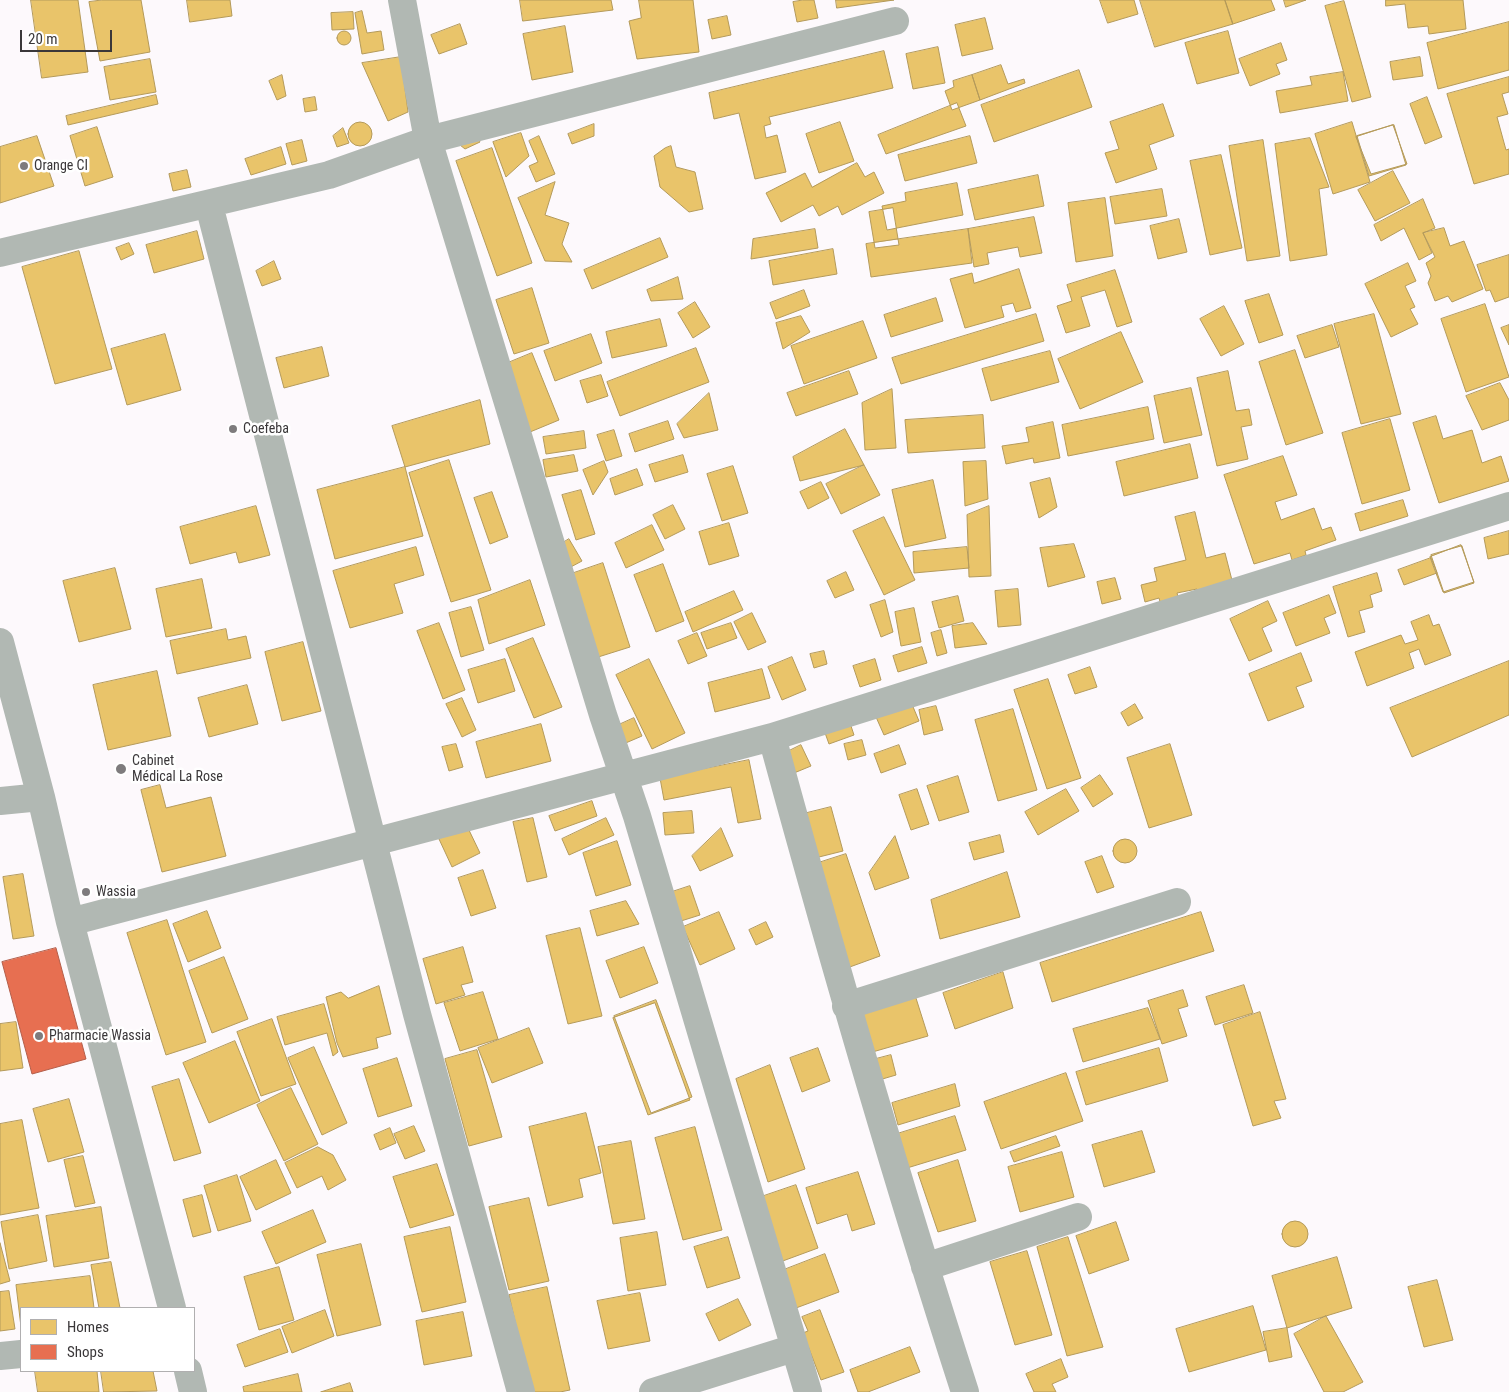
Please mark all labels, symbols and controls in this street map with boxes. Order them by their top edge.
scale bar [22,20,115,52]
text: 20 m [28,30,58,48]
place label: Orange CI [34,158,88,174]
marker: Orange CI [18,160,30,172]
place label: Coefeba [243,421,289,437]
marker: Coefeba [227,423,239,435]
place label: Cabinet Médical La Rose [132,753,223,786]
marker: Cabinet Médical La Rose [114,762,128,776]
place label: Wassia [96,884,136,900]
marker: Wassia [80,886,92,898]
place label: Pharmacie Wassia [49,1028,151,1044]
marker: Pharmacie Wassia [33,1030,45,1042]
legend [20,1307,195,1372]
text: Homes [67,1318,109,1336]
text: Shops [67,1343,104,1361]

